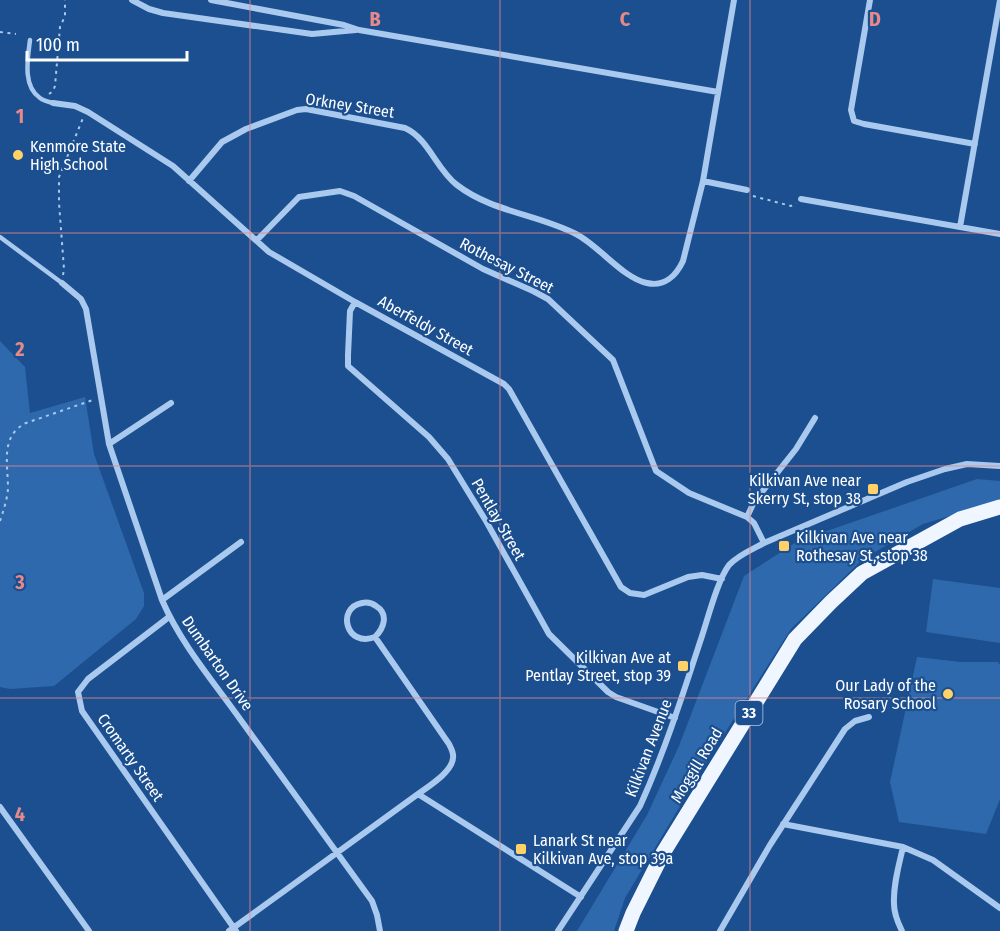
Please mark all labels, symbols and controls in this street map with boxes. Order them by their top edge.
text: B [369,7,381,31]
text: C [620,7,631,31]
text: D [869,7,881,31]
scale bar [27,24,188,62]
text: 100 m [36,34,80,56]
street label: Orkney Street [304,89,396,122]
text: 1 [16,104,24,128]
place label: Kenmore State High School [30,137,126,174]
marker: Kenmore State High School [11,148,25,162]
street label: Rothesay Street [457,234,558,298]
street label: Aberfeldy Street [375,291,477,360]
text: 2 [14,337,25,361]
place label: Kilkivan Ave near Skerry St, stop 38 [748,471,861,508]
street label: Pentlay Street [468,475,530,564]
marker: Kilkivan Ave near Skerry St, stop 38 [866,482,880,496]
place label: Kilkivan Ave near Rothesay St, stop 38 [796,528,928,565]
marker: Kilkivan Ave near Rothesay St, stop 38 [777,539,791,553]
text: 3 [14,570,25,594]
street label: Dumbarton Drive [178,612,257,714]
place label: Kilkivan Ave at Pentlay Street, stop 39 [525,648,672,685]
marker: Kilkivan Ave at Pentlay Street, stop 39 [676,659,690,673]
place label: Our Lady of the Rosary School [835,676,936,713]
marker: Our Lady of the Rosary School [941,687,955,701]
street label: Kilkivan Avenue [621,697,676,800]
road number: 33 [736,701,762,725]
street label: Cromarty Street [93,710,168,805]
street label: Moggill Road [667,724,726,806]
text: 4 [15,802,25,826]
place label: Lanark St near Kilkivan Ave, stop 39a [533,831,674,868]
marker: Lanark St near Kilkivan Ave, stop 39a [514,842,528,856]

